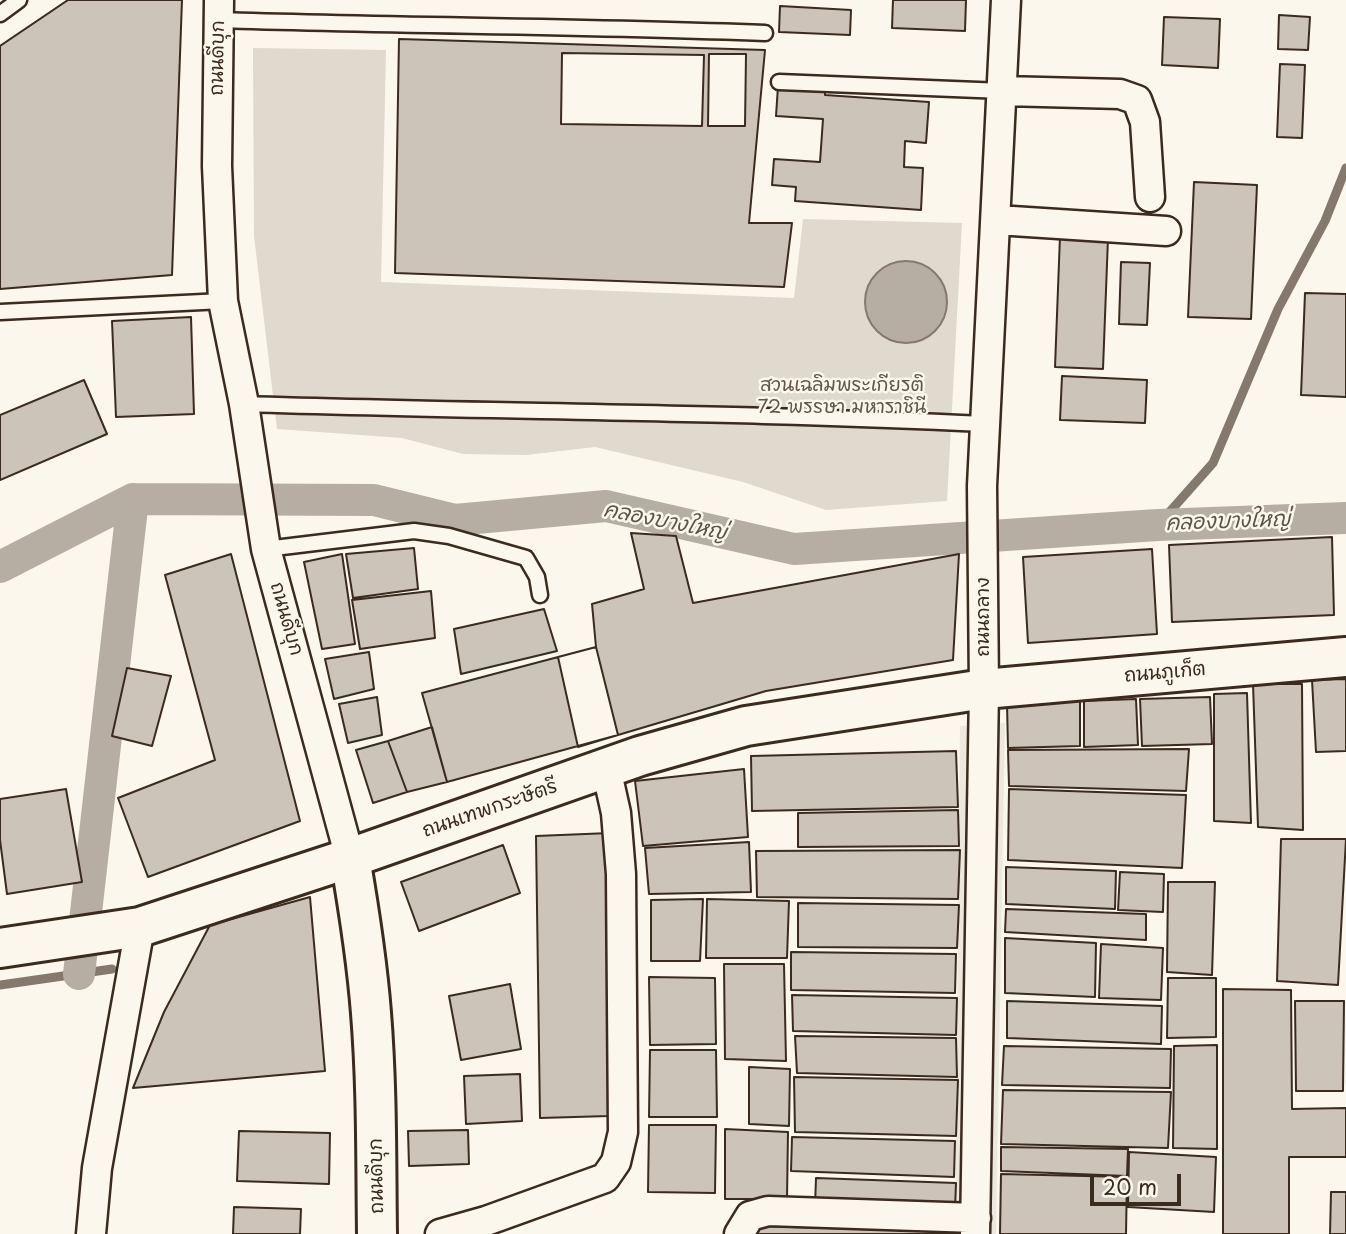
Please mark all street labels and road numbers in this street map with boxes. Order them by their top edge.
street label: ถนนดีบุก [206,20,230,96]
street label: ถนนถลาง [973,577,995,657]
street label: ถนนดีบุก [265,580,307,658]
street label: ถนนภูเก็ต [1123,658,1207,688]
street label: ถนนเทพกระษัตรี [420,775,560,843]
street label: ถนนดีบุก [365,1138,389,1214]

